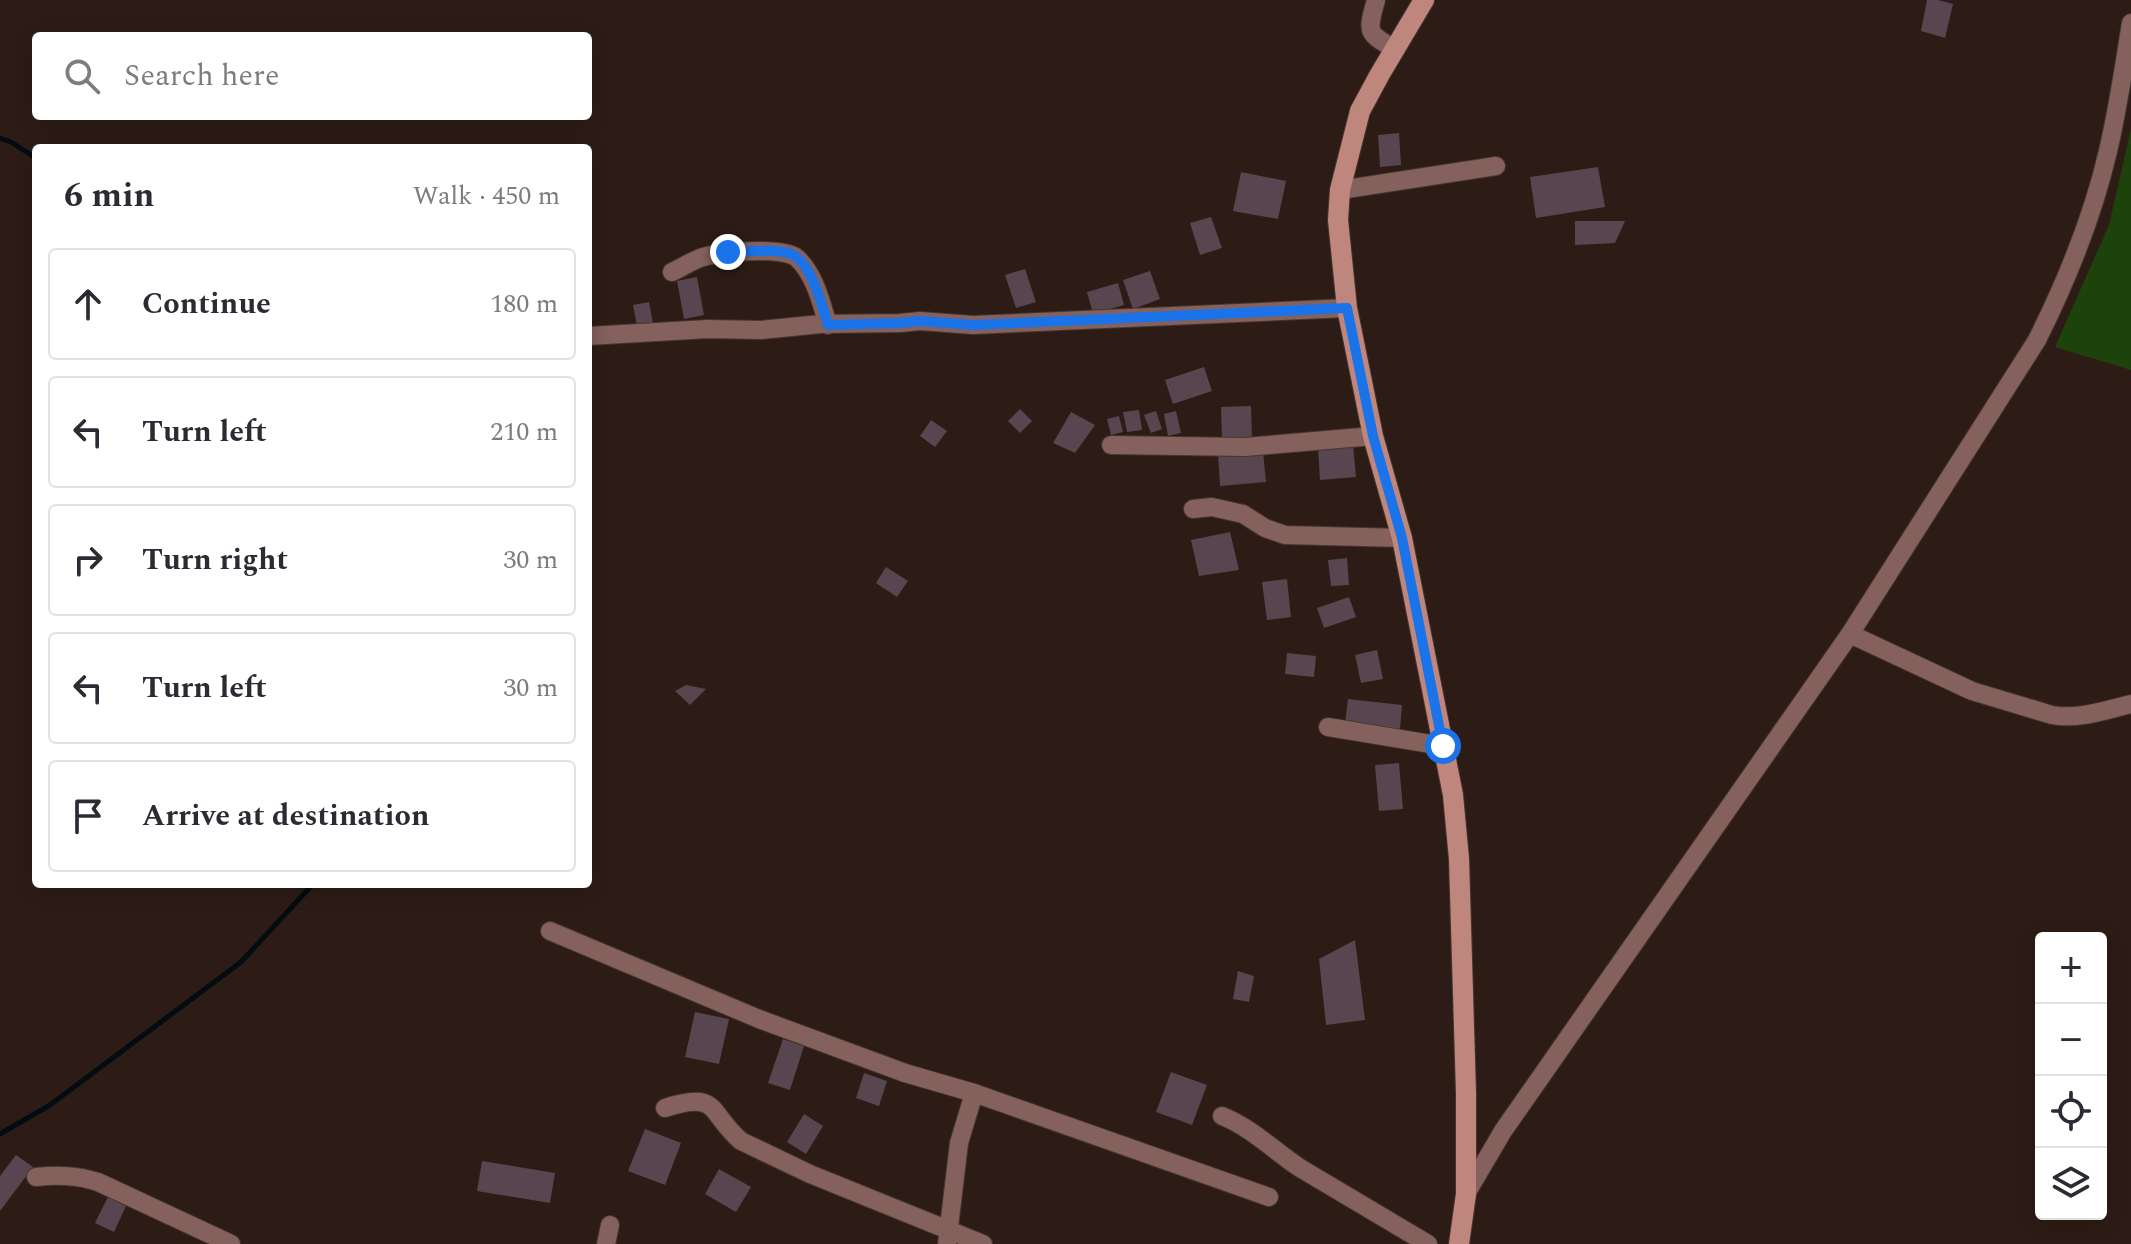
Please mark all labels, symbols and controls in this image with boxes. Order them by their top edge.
search box [32,32,592,120]
text: Search here [124,53,280,99]
icon: search [60,54,104,98]
text: 6 min [64,170,154,222]
text: Walk · 450 m [413,176,560,216]
route end [710,234,746,270]
text: Continue [142,281,271,327]
icon: ahead [66,282,110,326]
text: 180 m [490,284,558,324]
text: Turn left [142,409,267,455]
icon: left [66,410,110,454]
text: 210 m [490,412,558,452]
text: Turn right [142,537,288,583]
icon: right [66,538,110,582]
text: 30 m [503,540,558,580]
text: Turn left [142,665,267,711]
icon: left [66,666,110,710]
text: 30 m [503,668,558,708]
route start [1425,728,1461,764]
text: Arrive at destination [142,793,429,839]
icon: arrive [66,794,110,838]
map controls [2035,932,2107,1220]
button: + [2035,932,2107,1004]
button: − [2035,1004,2107,1076]
button: locate [2035,1076,2107,1148]
button: layers [2035,1148,2107,1220]

